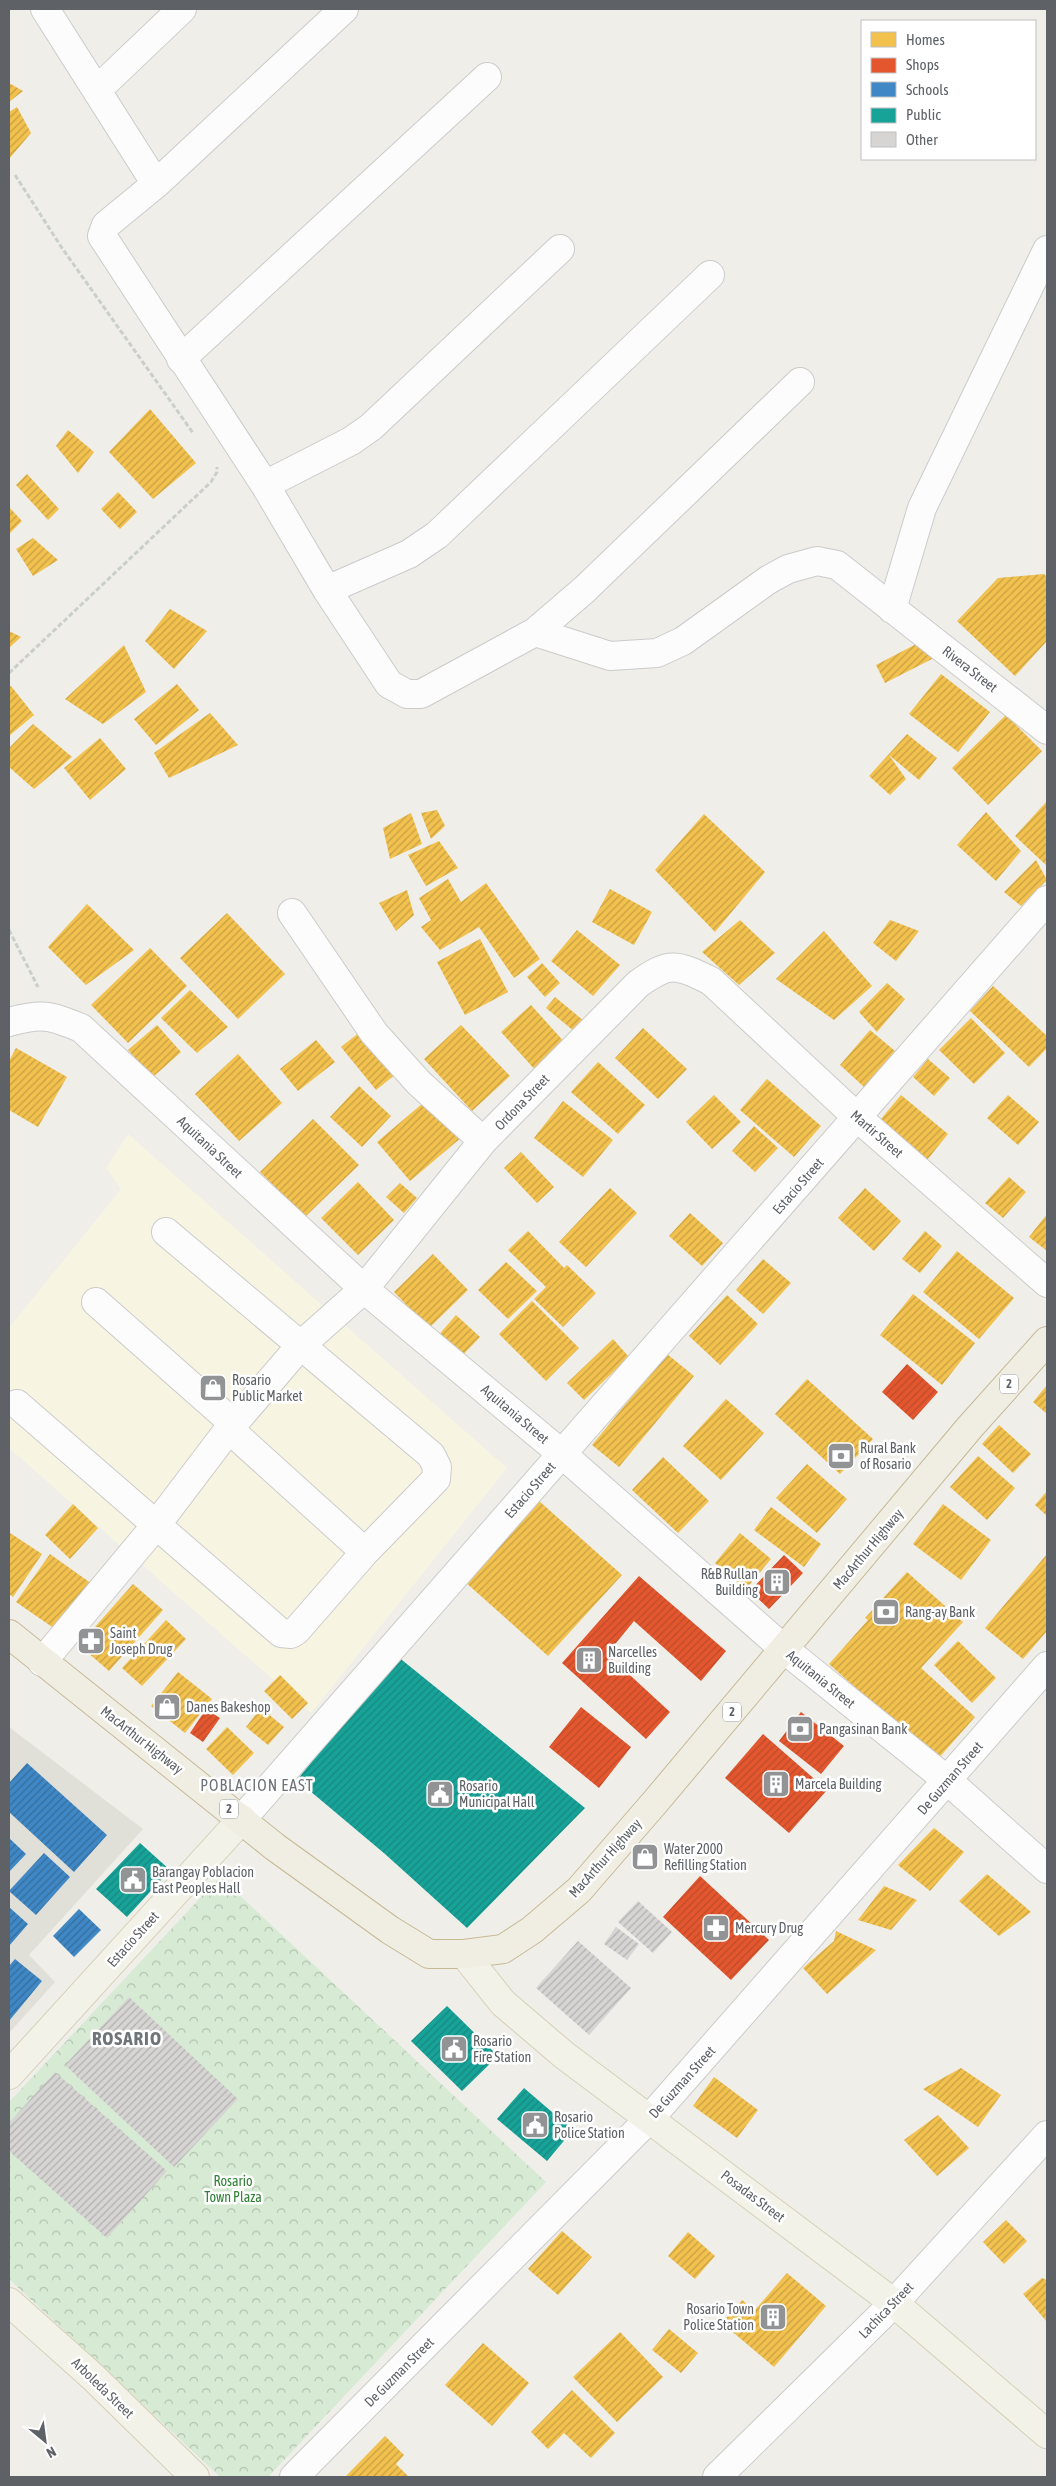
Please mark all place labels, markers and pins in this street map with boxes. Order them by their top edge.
place label: Rosario Public Market [232,1372,303,1404]
shop icon: Rosario Public Market [198,1373,228,1403]
place label: Rural Bank of Rosario [860,1440,916,1472]
bank icon: Rural Bank of Rosario [826,1441,856,1471]
place label: R&B Rullan Building [701,1566,758,1598]
building icon: R&B Rullan Building [762,1567,792,1597]
bank icon: Rang-ay Bank [871,1597,901,1627]
place label: Rang-ay Bank [905,1604,975,1620]
place label: Saint Joseph Drug [110,1625,172,1657]
pharmacy icon: Saint Joseph Drug [76,1626,106,1656]
place label: Narcelles Building [608,1644,657,1676]
building icon: Narcelles Building [574,1645,604,1675]
shop icon: Danes Bakeshop [152,1692,182,1722]
place label: Danes Bakeshop [186,1699,271,1715]
bank icon: Pangasinan Bank [785,1714,815,1744]
place label: Pangasinan Bank [819,1721,907,1737]
building icon: Marcela Building [761,1769,791,1799]
place label: Marcela Building [795,1776,882,1792]
place label: Rosario Municipal Hall [459,1778,535,1810]
public building icon: Rosario Municipal Hall [425,1779,455,1809]
place label: Water 2000 Refilling Station [664,1841,747,1873]
shop icon: Water 2000 Refilling Station [630,1842,660,1872]
place label: Barangay Poblacion East Peoples Hall [152,1864,254,1896]
public building icon: Barangay Poblacion East Peoples Hall [118,1865,148,1895]
pharmacy icon: Mercury Drug [701,1913,731,1943]
place label: Mercury Drug [735,1920,803,1936]
place label: Rosario Fire Station [473,2033,531,2065]
public building icon: Rosario Fire Station [439,2034,469,2064]
place label: Rosario Police Station [554,2109,625,2141]
public building icon: Rosario Police Station [520,2110,550,2140]
place label: Rosario Town Police Station [683,2301,754,2333]
building icon: Rosario Town Police Station [758,2302,788,2332]

